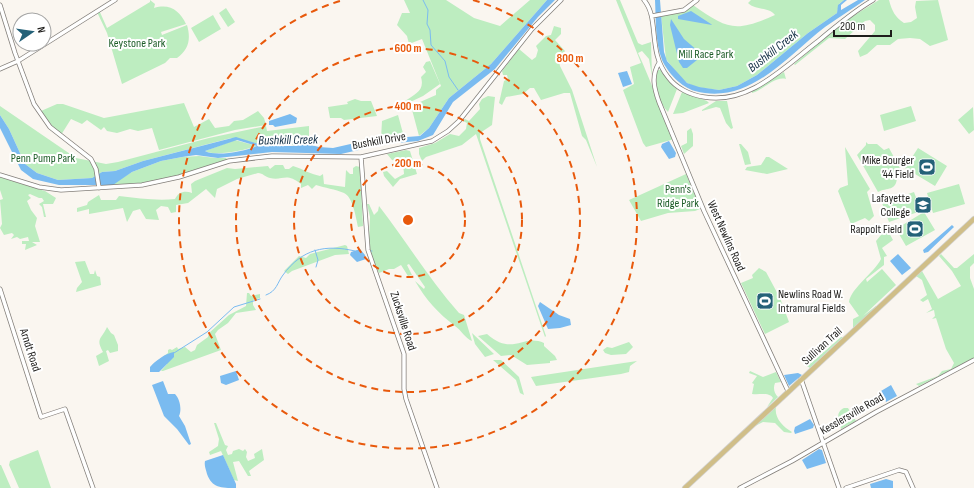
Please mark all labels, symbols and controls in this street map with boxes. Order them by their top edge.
north arrow [12,12,52,52]
scale bar [834,12,891,38]
text: 200 m [840,19,866,34]
text: N [34,26,48,34]
water label: Bushkill Creek [745,26,802,76]
park label: Keystone Park [109,36,166,51]
text: 600 m [395,41,421,56]
park label: Mill Race Park [679,47,734,62]
text: 800 m [557,51,583,66]
text: 400 m [395,99,421,114]
street label: Bushkill Drive [351,129,407,153]
water label: Bushkill Creek [258,131,319,149]
park label: Penn Pump Park [11,151,76,166]
place label: Mike Bourger ’44 Field [862,153,915,182]
text: 200 m [395,156,421,171]
sports icon: Mike Bourger ’44 Field [917,157,937,177]
park label: Penn's Ridge Park [657,182,699,211]
place label: Lafayette College [872,191,910,220]
school or university icon: Lafayette College [913,195,933,215]
street label: West Newlins Road [704,198,748,274]
centre of rings [401,213,415,227]
sports icon: Rappolt Field [905,219,925,239]
place label: Rappolt Field [850,222,902,237]
place label: Newlins Road W. Intramural Fields [778,287,845,316]
street label: Zucksville Road [386,289,420,353]
sports icon: Newlins Road W. Intramural Fields [755,291,775,311]
street label: Sullivan Trail [799,324,845,368]
street label: Arndt Road [16,326,44,373]
street label: Kesslersville Road [817,390,887,438]

